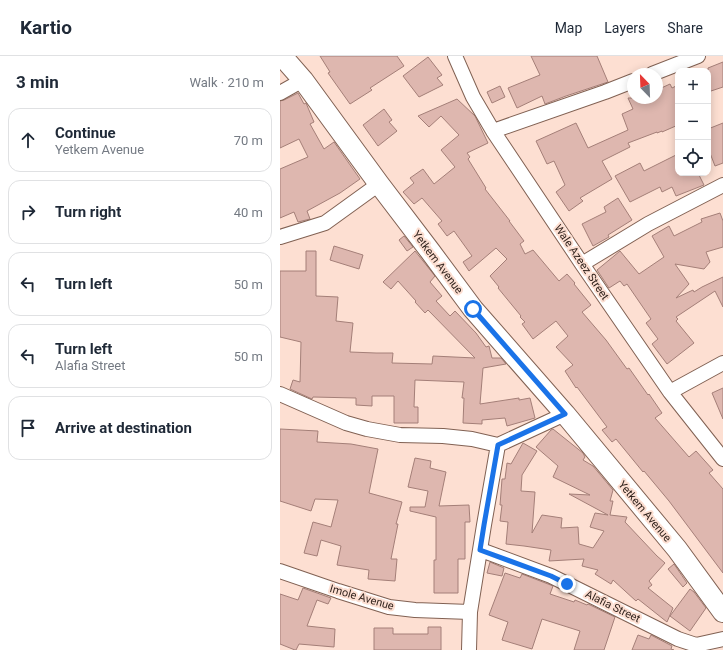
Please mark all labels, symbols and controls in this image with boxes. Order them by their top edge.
text: Kartio [20,16,72,39]
text: Map [555,20,582,36]
text: Layers [604,20,645,36]
text: Share [667,20,703,36]
north arrow [627,68,663,104]
map controls [675,68,711,176]
button: + [675,68,711,104]
text: 3 min [16,72,59,92]
text: Walk · 210 m [189,75,264,90]
button: − [675,104,711,140]
text: Continue [55,124,116,142]
icon: ahead [17,129,39,151]
text: 70 m [234,133,263,148]
button: locate [675,140,711,176]
text: Yetkem Avenue [55,142,144,157]
icon: right [17,201,39,223]
text: Turn right [55,203,121,221]
text: 40 m [234,205,263,220]
street label: Wale Azeez Street [552,222,612,303]
street label: Yetkem Avenue [410,228,466,296]
icon: left [17,273,39,295]
text: Turn left [55,275,112,293]
text: 50 m [234,277,263,292]
route start [464,300,482,318]
text: Turn left [55,340,112,358]
icon: left [17,345,39,367]
text: 50 m [234,349,263,364]
text: Alafia Street [55,358,126,373]
icon: arrive [17,417,39,439]
text: Arrive at destination [55,419,192,437]
street label: Yetkem Avenue [615,478,674,544]
route end [558,575,576,593]
street label: Imole Avenue [328,582,396,613]
street label: Alafia Street [583,588,643,626]

